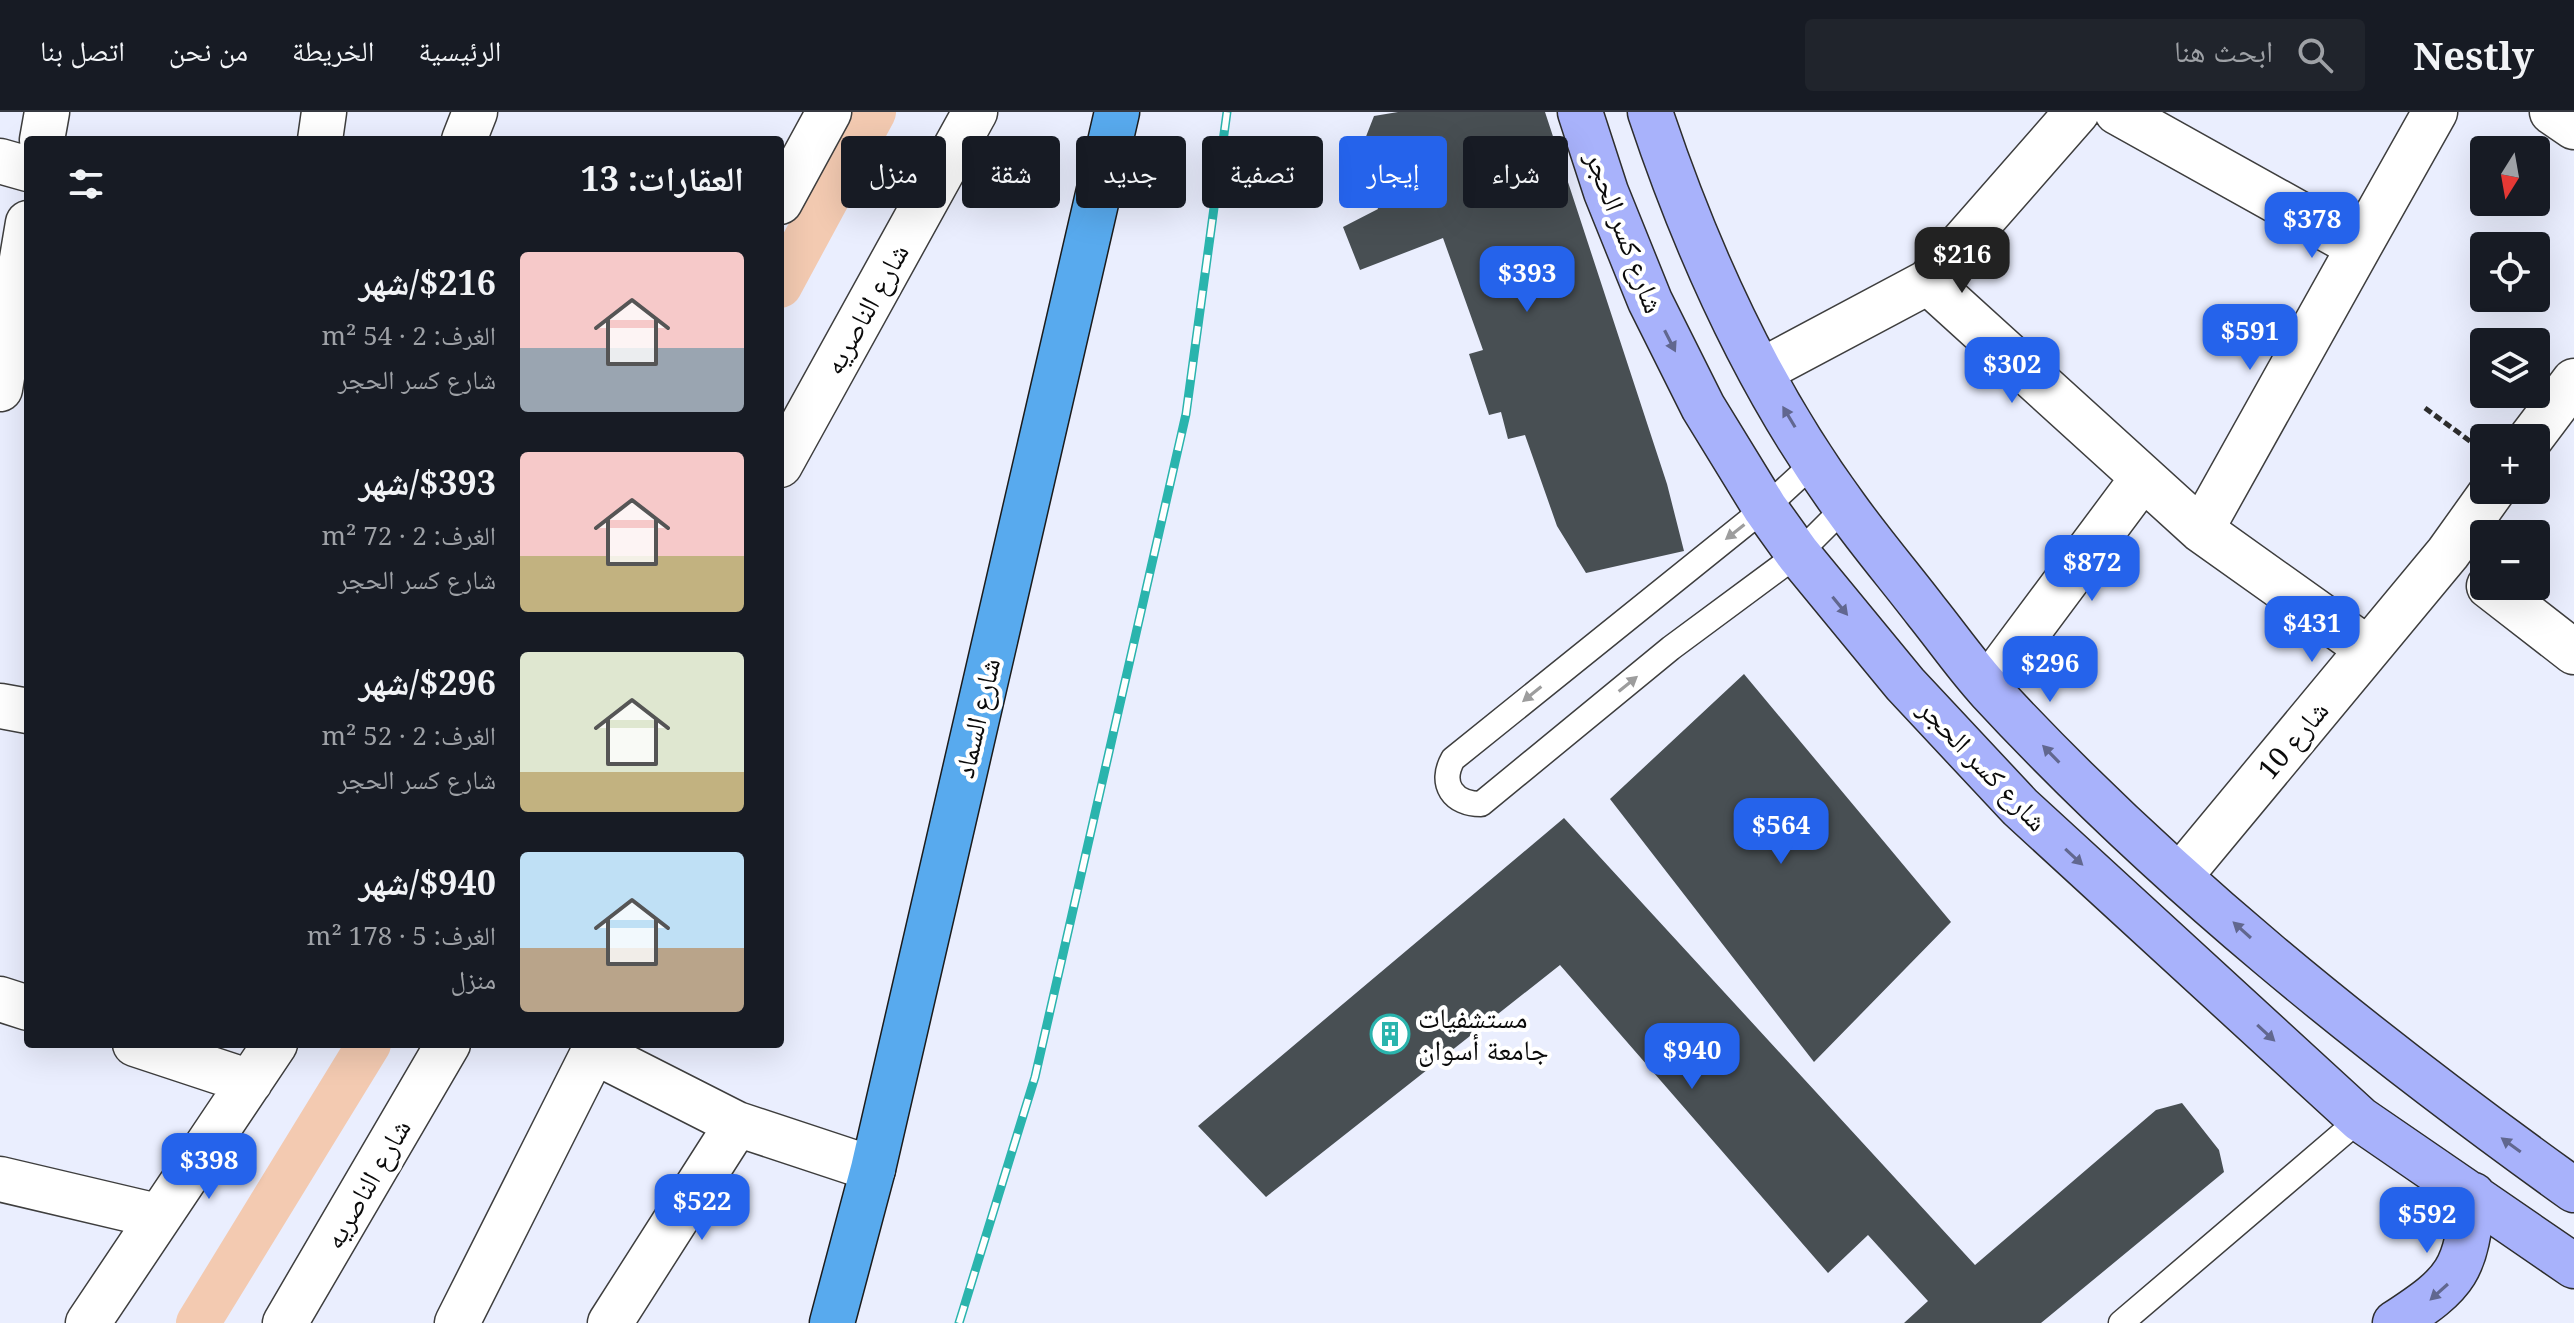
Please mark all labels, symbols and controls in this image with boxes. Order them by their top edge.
search box [1805,19,2365,91]
text: Nestly [2413,29,2534,81]
text: ابحث هنا [2174,30,2273,71]
text: اتصل بنا [40,31,125,69]
text: من نحن [169,31,248,69]
text: الخريطة [292,31,374,69]
text: الرئيسية [418,31,501,69]
icon: search [2293,33,2337,77]
chip: منزل [841,136,946,208]
chip: شقة [962,136,1060,208]
chip: جديد [1076,136,1186,208]
chip: تصفية [1202,136,1323,208]
chip: إيجار [1339,136,1447,208]
chip: شراء [1463,136,1568,208]
north arrow [2470,136,2550,216]
map controls [2470,136,2550,600]
street label: شارع كسر الحجر [1577,144,1674,318]
text: العقارات: 13 [580,155,744,201]
icon: filters [64,162,108,206]
pin: $378 [2265,192,2359,260]
text: $378 [2283,200,2341,236]
pin: $216 [1915,227,2009,295]
button: locate [2470,232,2550,312]
text: $216 [1933,235,1991,271]
street label: شارع الناصريه [814,236,917,381]
pin: $393 [1480,246,1574,314]
text: $393 [1498,254,1556,290]
text: $216/شهر [359,259,496,305]
icon: home [584,284,680,380]
pin: $591 [2203,304,2297,372]
text: $591 [2221,312,2279,348]
text: الغرف: 2 · 54 m² [321,317,496,353]
button: layers [2470,328,2550,408]
one-way arrow [1663,329,1676,352]
pin: $302 [1965,337,2059,405]
text: $302 [1983,345,2041,381]
text: شارع كسر الحجر [338,361,496,397]
one-way arrow [1782,406,1796,428]
button: + [2470,424,2550,504]
text: $393/شهر [359,459,496,505]
icon: home [584,484,680,580]
text: الغرف: 2 · 72 m² [321,517,496,553]
button: − [2470,520,2550,600]
one-way arrow [1725,523,1745,539]
pin: $872 [2045,535,2139,603]
text: $872 [2063,543,2121,579]
text: شارع كسر الحجر [338,561,496,597]
one-way arrow [1831,595,1848,615]
pin: $431 [2265,596,2359,664]
text: $431 [2283,604,2341,640]
pin: $296 [2003,636,2097,704]
text: $296 [2021,644,2079,680]
street label: شارع السماد [944,654,1008,781]
text: $296/شهر [359,659,496,705]
one-way arrow [1618,676,1638,693]
icon: home [584,684,680,780]
one-way arrow [1523,685,1543,702]
street label: شارع كسر الحجر [1910,689,2057,839]
street label: شارع 10 [2248,692,2336,787]
text: الغرف: 2 · 52 m² [321,717,496,753]
one-way arrow [2042,745,2060,764]
text: شارع كسر الحجر [338,761,496,797]
pin: $564 [1734,798,1828,866]
text: $564 [1752,806,1810,842]
one-way arrow [2065,847,2084,865]
text: $940/شهر [359,859,496,905]
icon: home [584,884,680,980]
text: الغرف: 5 · 178 m² [307,917,496,953]
one-way arrow [2233,922,2252,940]
text: منزل [451,961,496,997]
place label: مستشفيات جامعة أسوان [1418,998,1548,1068]
building icon: مستشفيات جامعة أسوان [1369,1013,1411,1055]
pin: $940 [1645,1023,1739,1091]
one-way arrow [2256,1023,2275,1041]
text: $940 [1663,1031,1721,1067]
street label: شارع الناصريه [314,1112,419,1255]
pin: $398 [162,1133,256,1201]
one-way arrow [2500,1138,2521,1153]
text: $398 [180,1141,238,1177]
pin: $522 [655,1174,749,1242]
text: $522 [673,1182,731,1218]
pin: $592 [2380,1187,2474,1255]
text: $592 [2398,1195,2456,1231]
one-way arrow [2430,1282,2449,1300]

